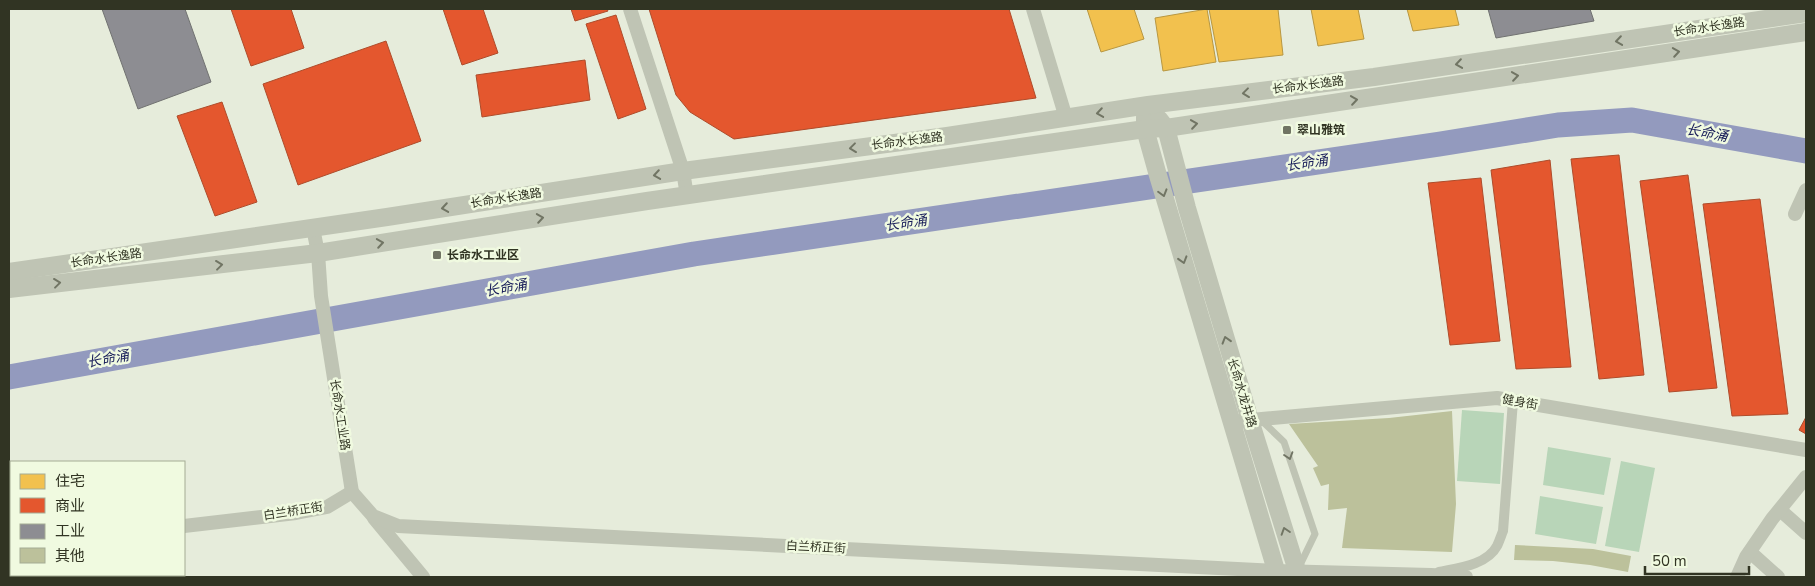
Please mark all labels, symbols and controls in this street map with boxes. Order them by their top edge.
street label: 长命水长逸路 [1672,14,1746,40]
one-way arrow [1615,35,1624,45]
one-way arrow [1672,47,1680,58]
one-way arrow [1454,59,1463,69]
one-way arrow [1512,71,1520,82]
street label: 长命水长逸路 [1271,73,1345,97]
one-way arrow [1241,87,1249,98]
one-way arrow [1351,95,1359,106]
one-way arrow [1096,107,1104,117]
one-way arrow [1189,119,1198,129]
water label: 长命涌 [1685,120,1731,146]
place label: 翠山雅筑 [1297,122,1345,138]
marker: 翠山雅筑 [1281,124,1293,136]
street label: 长命水长逸路 [870,129,944,153]
one-way arrow [848,143,857,153]
water label: 长命涌 [1285,150,1331,175]
one-way arrow [653,169,661,179]
street label: 长命水长逸路 [469,184,543,212]
one-way arrow [1157,188,1167,196]
one-way arrow [440,202,448,213]
water label: 长命涌 [884,210,930,235]
one-way arrow [536,213,545,223]
one-way arrow [375,239,384,249]
street label: 长命水长逸路 [69,245,143,271]
place label: 长命水工业区 [447,247,519,263]
marker: 长命水工业区 [431,249,443,261]
one-way arrow [1177,256,1187,264]
one-way arrow [215,260,223,271]
water label: 长命涌 [484,275,530,301]
one-way arrow [53,278,61,289]
one-way arrow [1221,336,1231,344]
water label: 长命涌 [86,346,132,372]
street label: 长命水龙井路 [1224,356,1260,430]
street label: 长命水工业路 [326,378,354,452]
street label: 健身街 [1501,391,1539,413]
one-way arrow [1283,452,1293,460]
legend [10,461,185,576]
text: 住宅 [55,471,85,491]
text: 商业 [55,496,85,516]
street label: 白兰桥正街 [262,498,324,524]
text: 工业 [55,521,85,541]
one-way arrow [1280,527,1290,535]
street label: 白兰桥正街 [786,537,846,557]
scale bar [1645,544,1749,576]
text: 其他 [55,546,85,566]
text: 50 m [1652,551,1687,571]

